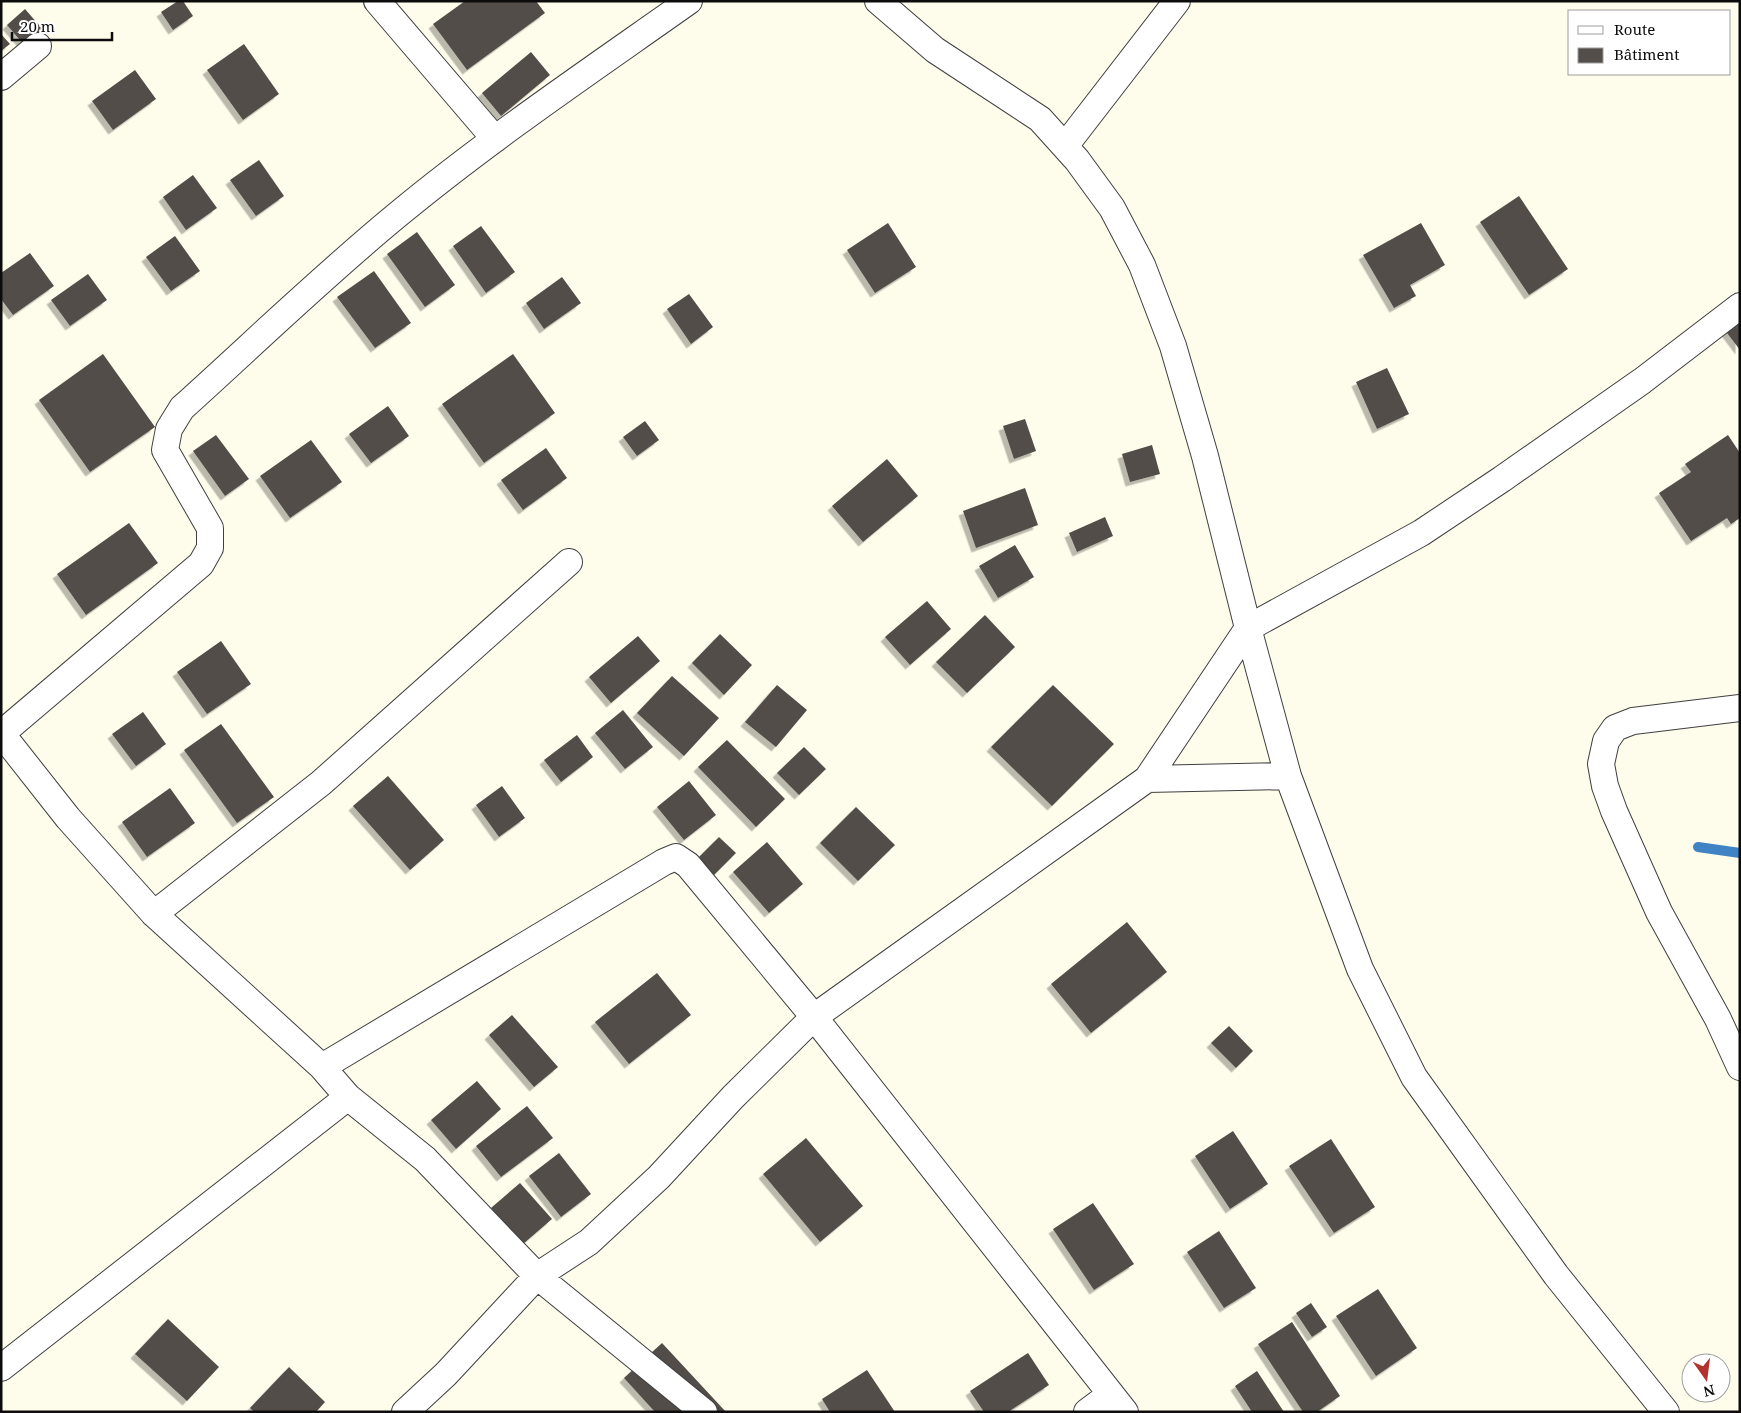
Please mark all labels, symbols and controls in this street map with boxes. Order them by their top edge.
scale bar [12,10,112,42]
legend [1568,10,1731,75]
text: 20 m [20,16,55,36]
text: Route [1614,19,1655,39]
text: Bâtiment [1614,44,1680,64]
north arrow [1681,1353,1731,1403]
text: N [1702,1381,1717,1402]

